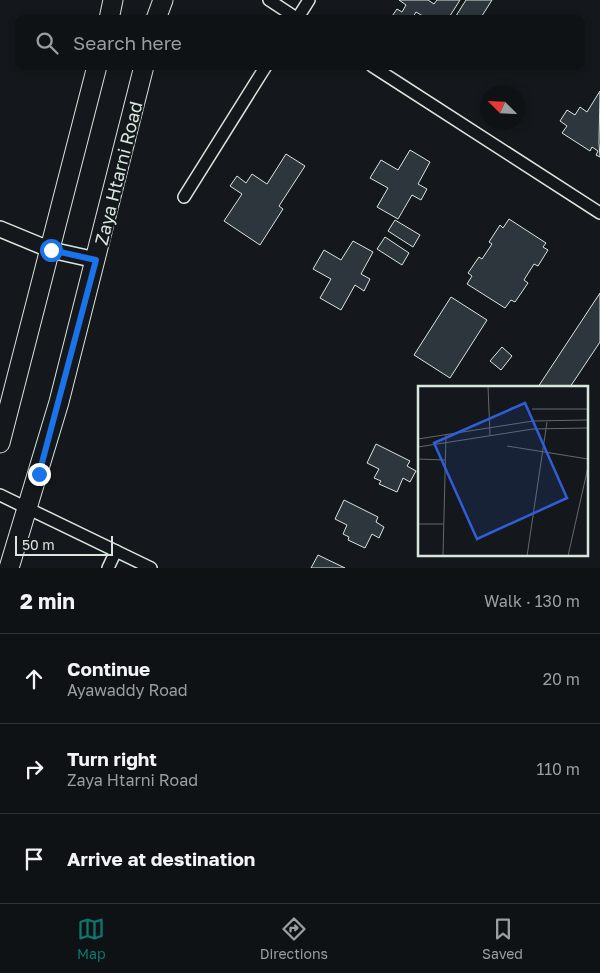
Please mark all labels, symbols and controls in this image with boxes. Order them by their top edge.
search box [15,15,585,70]
icon: search [33,29,61,57]
text: Search here [73,31,182,54]
north arrow [480,85,525,130]
street label: Zaya Htarni Road [89,99,147,247]
route start [40,239,63,262]
inset map [418,386,588,556]
route end [28,463,51,486]
scale bar [15,533,112,556]
text: 50 m [22,536,55,553]
text: 2 min [20,588,75,614]
text: Walk · 130 m [484,591,580,611]
text: Continue [67,657,150,680]
icon: ahead [20,665,48,693]
text: 20 m [543,669,580,689]
text: Ayawaddy Road [67,680,188,700]
text: Turn right [67,747,157,770]
icon: right [20,755,48,783]
text: 110 m [536,759,580,779]
text: Zaya Htarni Road [67,770,198,790]
icon: arrive [20,845,48,873]
text: Arrive at destination [67,847,255,870]
tab: Map [77,915,106,962]
tab: Directions [260,915,328,962]
tab: Saved [482,915,523,962]

